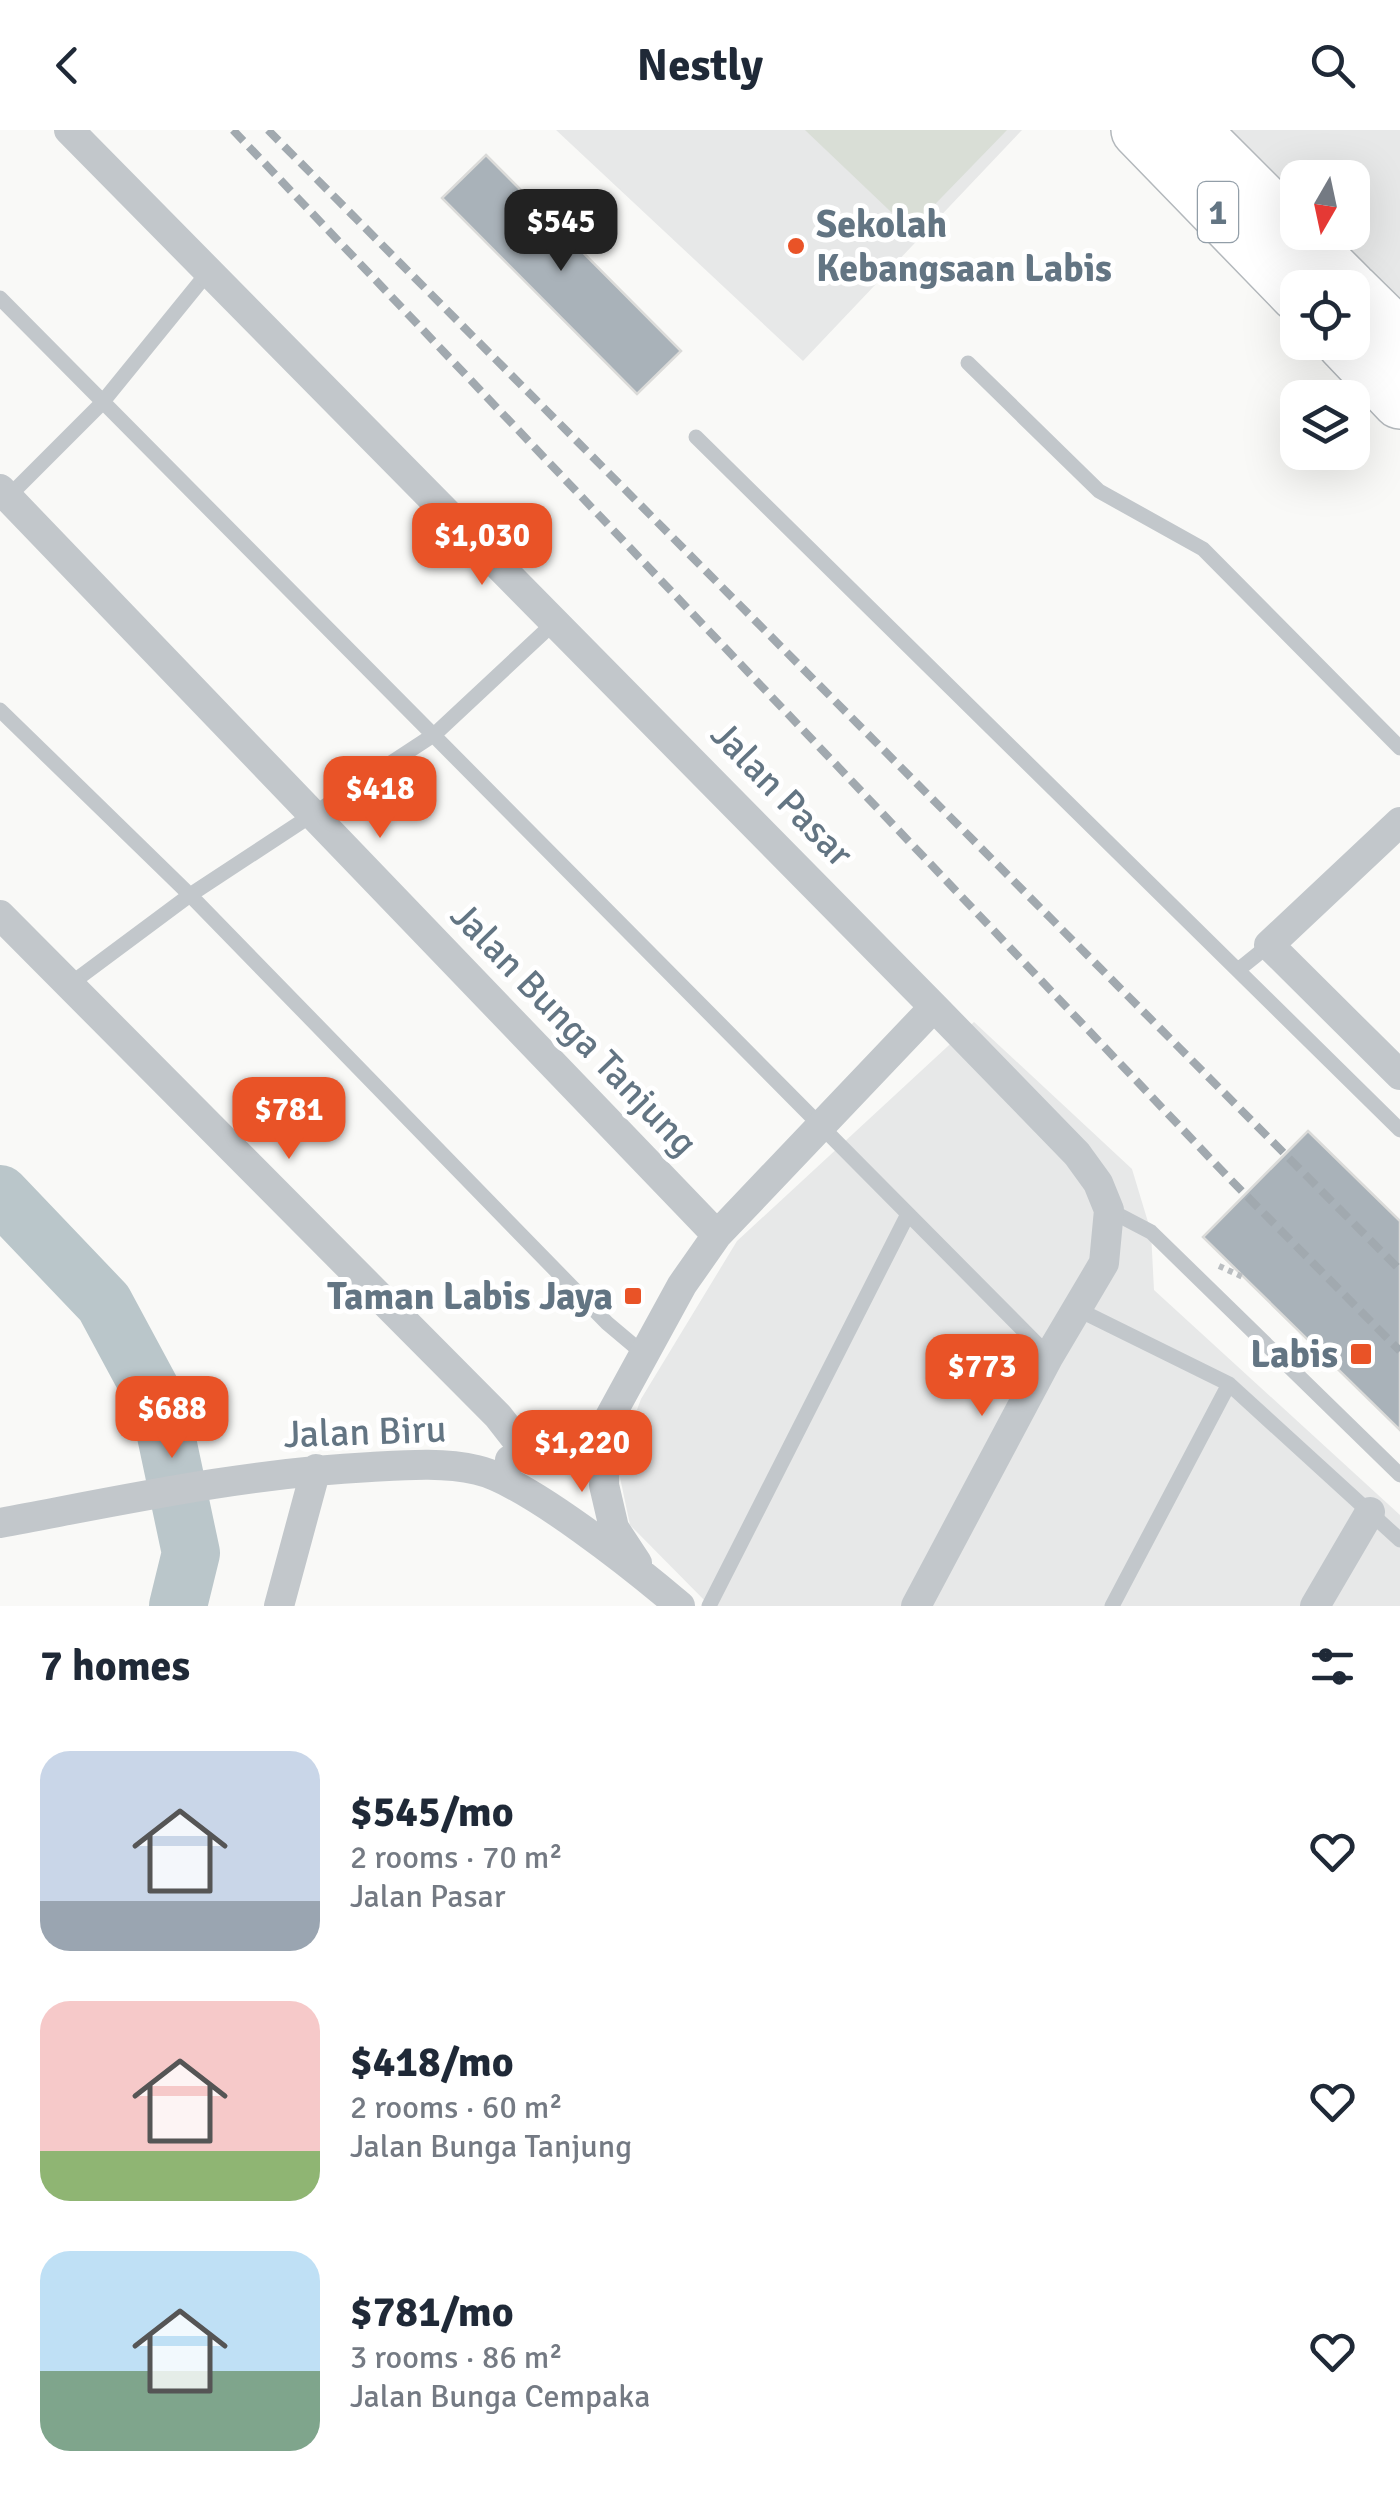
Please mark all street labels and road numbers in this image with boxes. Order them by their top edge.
road number: 1 [1198,182,1238,242]
street label: Jalan Pasar [701,711,863,877]
street label: Jalan Bunga Tanjung [441,892,707,1166]
street label: Jalan Biru [283,1406,447,1458]

